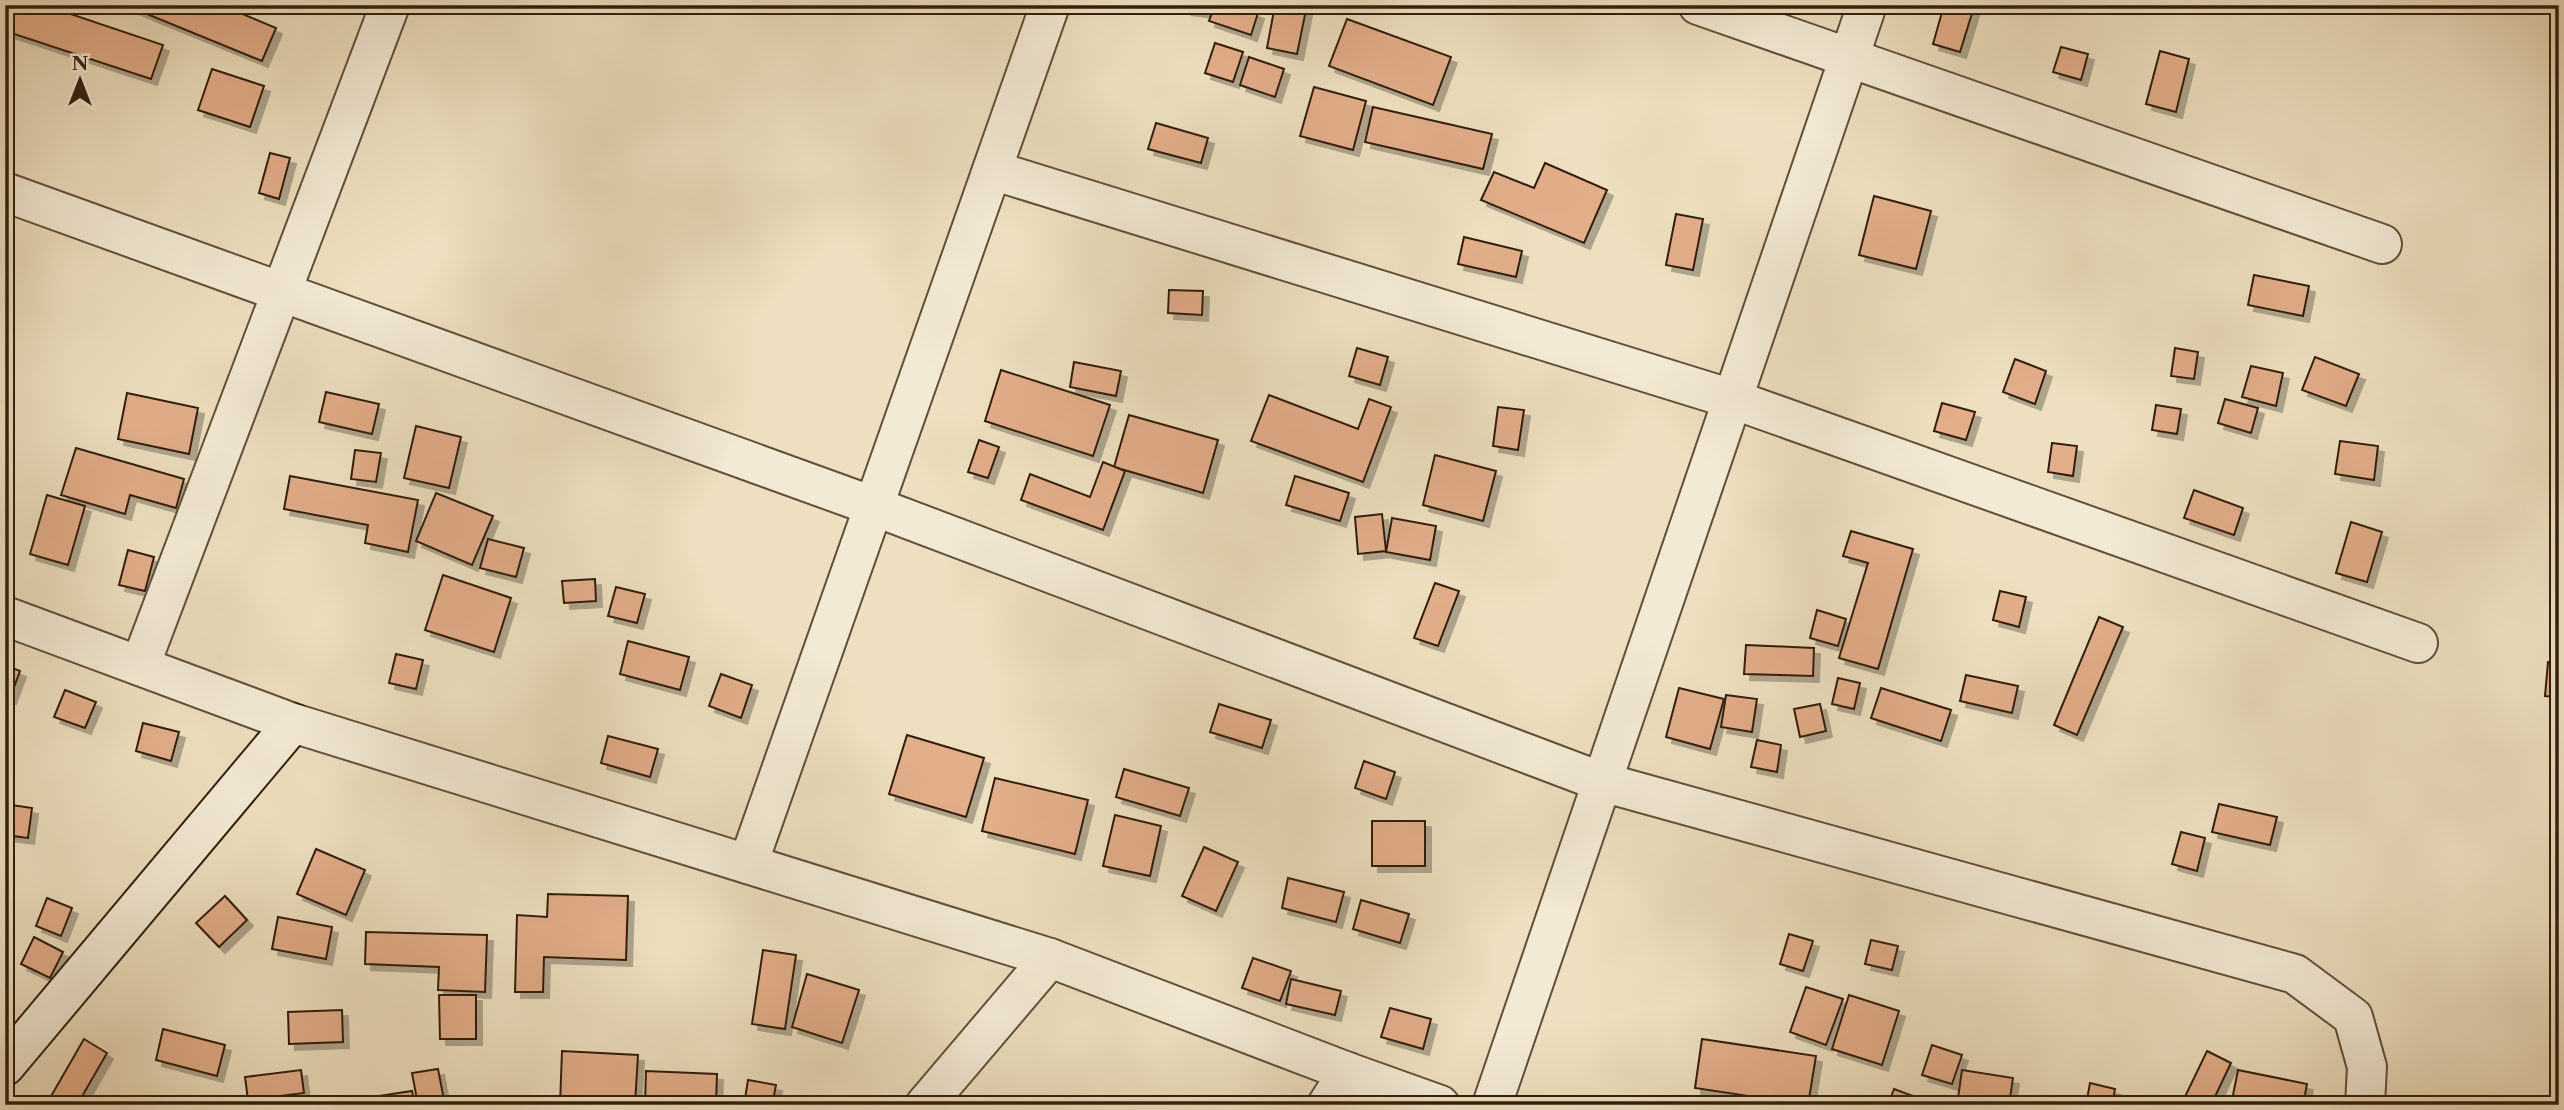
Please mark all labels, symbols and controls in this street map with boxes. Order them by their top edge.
north arrow [46,46,116,116]
text: N [72,52,88,75]

